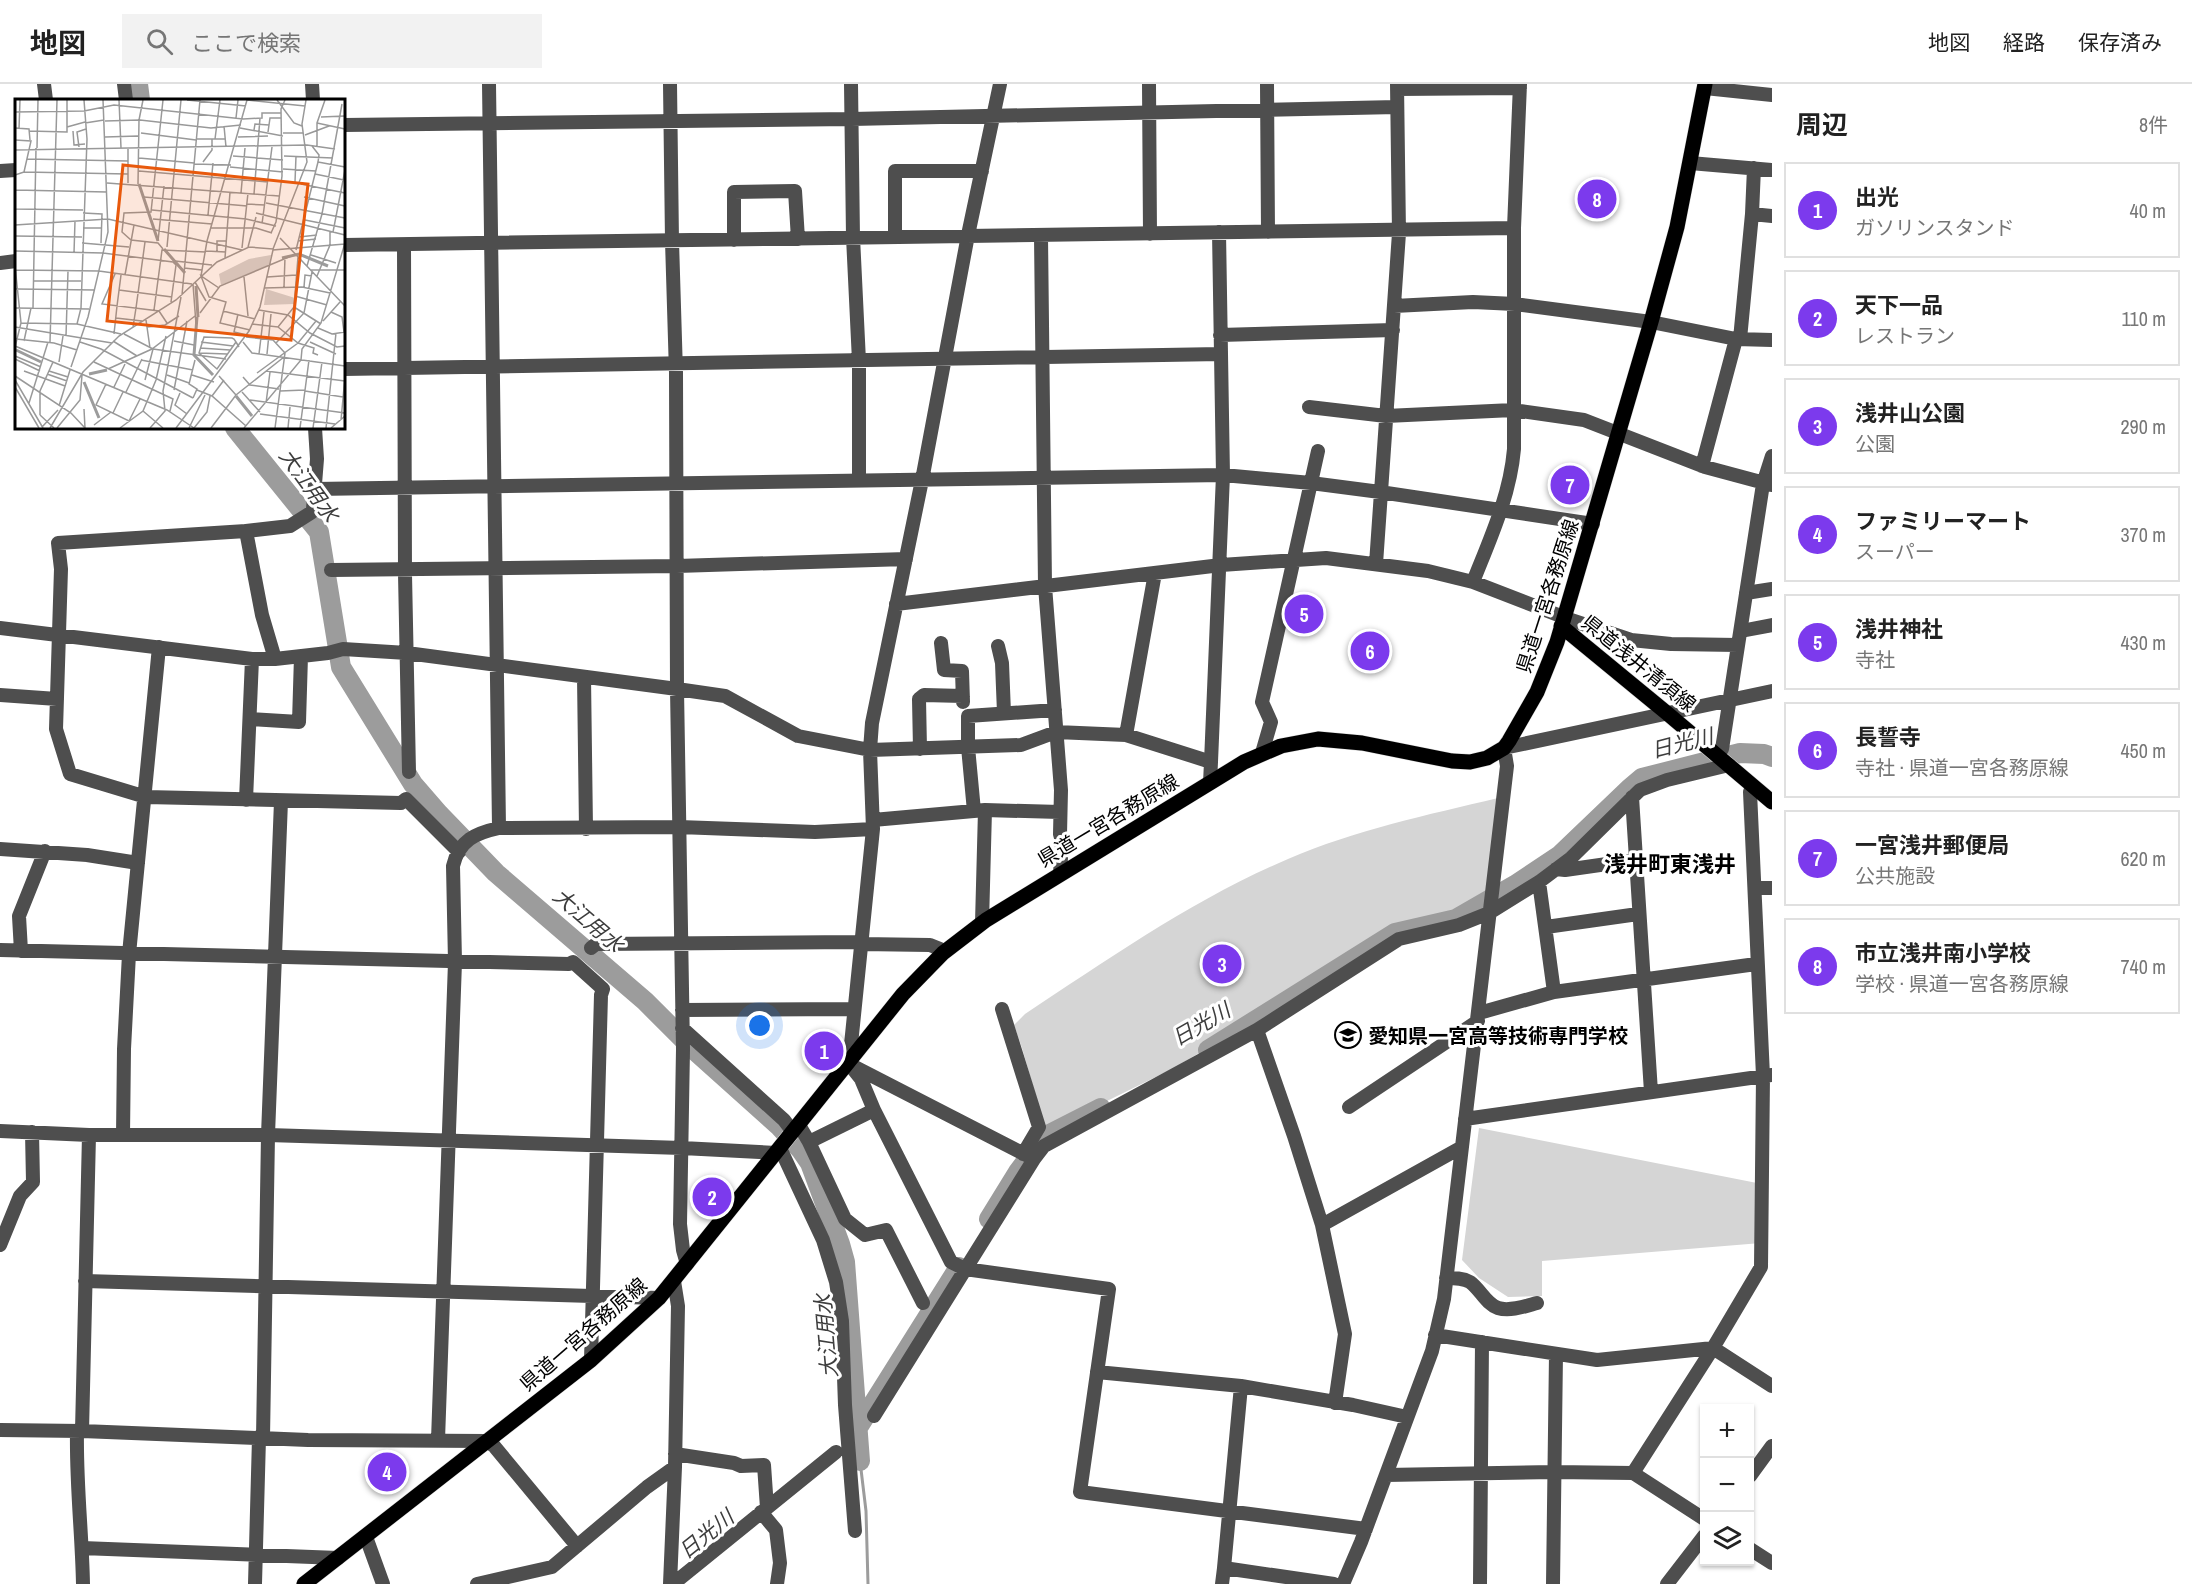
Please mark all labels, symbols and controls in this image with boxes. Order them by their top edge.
search box [122,14,542,68]
text: 地図 [30,24,86,62]
icon: search [143,25,176,58]
text: ここで検索 [191,28,301,58]
text: 地図 [1928,28,1970,57]
text: 経路 [2003,28,2045,57]
text: 保存済み [2078,28,2162,57]
inset map [15,99,345,429]
text: 周辺 [1796,107,1848,142]
text: 8件 [2139,111,2168,138]
pin: 8 [1578,176,1616,222]
text: 出光 [1855,182,1899,212]
text: 1 [1813,197,1822,224]
text: 40 m [2130,197,2166,224]
text: ガソリンスタンド [1855,214,2015,241]
text: 天下一品 [1855,290,1943,320]
text: 2 [1813,305,1822,332]
text: 110 m [2122,305,2166,332]
text: レストラン [1855,322,1955,349]
text: 浅井山公園 [1855,398,1965,428]
text: 3 [1813,413,1822,440]
text: 290 m [2120,413,2166,440]
text: 公園 [1855,430,1895,457]
water label: 大江用水 [273,442,347,529]
pin: 7 [1550,462,1590,508]
text: ファミリーマート [1855,506,2031,536]
street label: 県道一宮各務原線 [1509,516,1585,676]
text: 4 [1813,521,1822,548]
text: 370 m [2120,521,2166,548]
text: スーパー [1855,538,1935,565]
pin: 5 [1284,592,1324,636]
street label: 県道浅井清須線 [1576,608,1702,718]
text: 浅井神社 [1855,614,1943,644]
pin: 6 [1350,628,1390,674]
text: 5 [1813,629,1822,656]
text: 430 m [2120,629,2166,656]
text: 寺社 [1855,646,1895,673]
water label: 日光川 [1648,721,1718,765]
text: 長誓寺 [1855,722,1921,752]
text: 6 [1813,737,1822,764]
text: 450 m [2120,737,2166,764]
text: 寺社 · 県道一宮各務原線 [1855,754,2069,781]
street label: 県道一宮各務原線 [1032,767,1184,873]
text: 一宮浅井郵便局 [1855,830,2009,860]
text: 7 [1813,845,1822,872]
text: 620 m [2120,845,2166,872]
district label: 浅井町東浅井 [1604,849,1736,879]
text: 公共施設 [1855,862,1935,889]
water label: 大江用水 [547,882,631,960]
text: 市立浅井南小学校 [1855,938,2031,968]
pin: 3 [1202,942,1242,986]
text: 8 [1813,953,1822,980]
text: 740 m [2120,953,2166,980]
text: 学校 · 県道一宮各務原線 [1855,970,2069,997]
water label: 日光川 [1166,995,1237,1052]
your location [745,1011,774,1040]
school or university icon: 愛知県一宮高等技術専門学校 [1333,1020,1363,1050]
place label: 愛知県一宮高等技術専門学校 [1368,1022,1628,1049]
pin: 1 [804,1028,844,1074]
pin: 2 [692,1174,732,1220]
street label: 県道一宮各務原線 [514,1271,652,1397]
water label: 大江用水 [808,1291,844,1379]
map controls [1700,1404,1754,1566]
button: + [1700,1404,1754,1458]
pin: 4 [368,1450,406,1494]
button: − [1700,1458,1754,1512]
water label: 日光川 [672,1502,741,1565]
button: layers [1700,1512,1754,1566]

